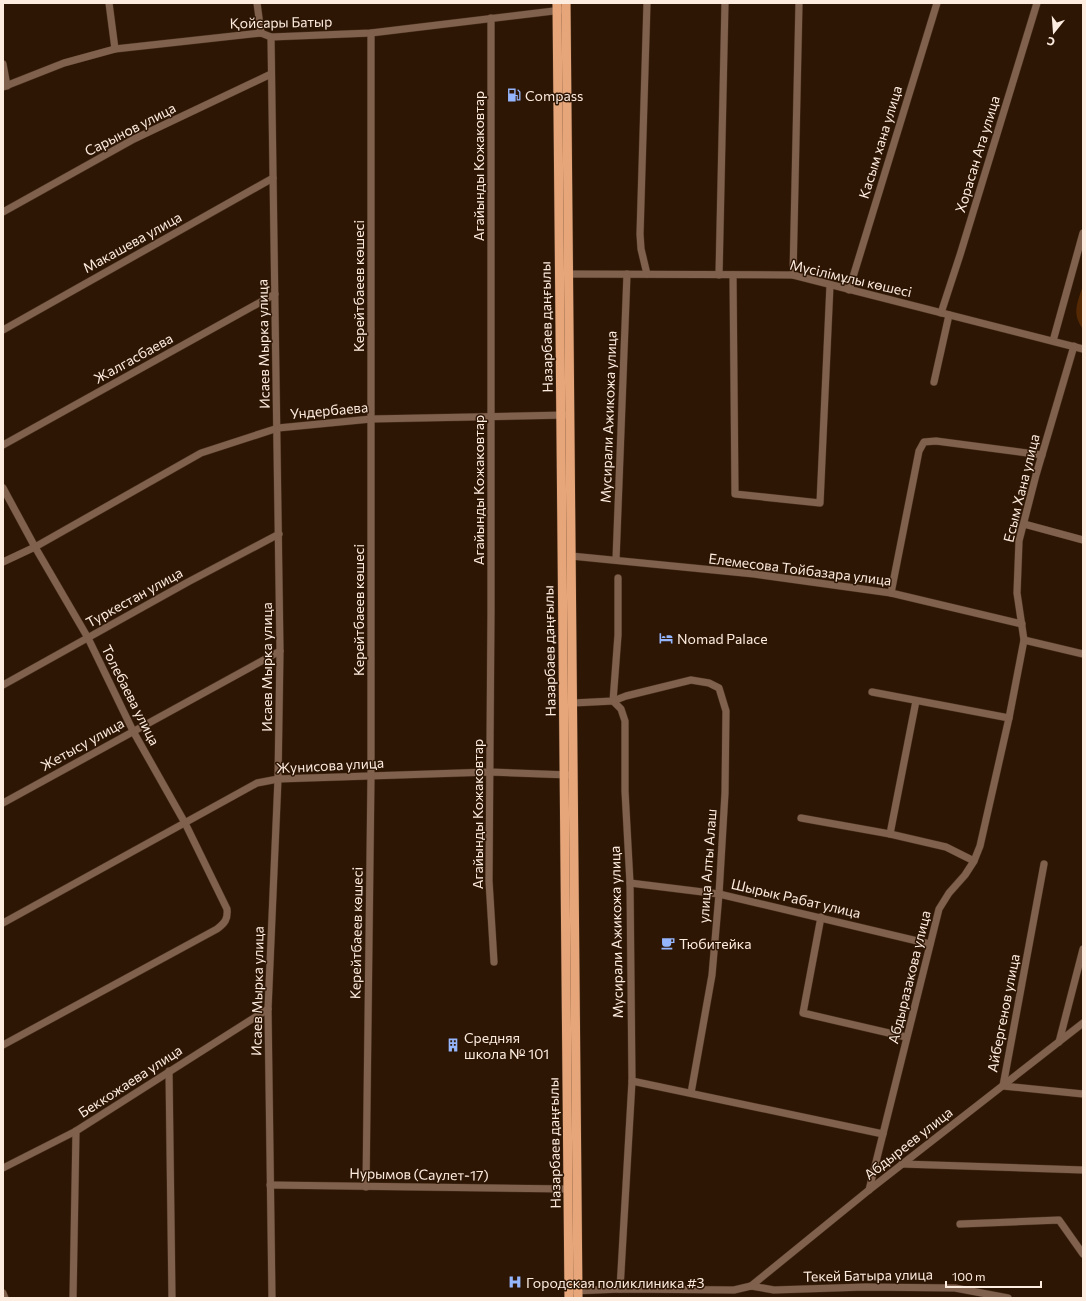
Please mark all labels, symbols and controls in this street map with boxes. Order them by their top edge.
north arrow [1034,12,1074,52]
street label: Қойсары Батыр [230,13,332,31]
text: С [1045,35,1056,49]
street label: Касым хана улица [855,83,905,201]
fuel station icon: Compass [506,87,522,103]
place label: Compass [525,87,584,104]
street label: Агайынды Кожаковтар [470,91,487,241]
street label: Хорасан Ата улица [951,93,1003,215]
street label: Сарынов улица [82,99,178,159]
street label: Макашева улица [80,208,184,276]
street label: Керейтбаеев көшесі [350,220,367,352]
street label: Мүсілімұлы көшесі [788,256,914,300]
street label: Назарбаев даңғылы [536,261,556,393]
street label: Исаев Мырка улица [253,279,273,409]
street label: Жалгасбаева [90,329,176,387]
street label: Мусирали Ажикожа улица [596,331,620,503]
street label: Ундербаева [289,398,369,422]
street label: Агайынды Кожаковтар [470,415,487,565]
street label: Есым Хана улица [999,432,1043,544]
street label: Керейтбаеев көшесі [350,544,367,676]
street label: Елемесова Тойбазара улица [708,549,892,589]
street label: Туркестан улица [83,563,185,631]
street label: Назарбаев даңғылы [539,585,559,717]
street label: Исаев Мырка улица [258,602,275,732]
hotel icon: Nomad Palace [658,630,674,646]
place label: Nomad Palace [677,630,768,647]
street label: Толебаева улица [98,642,164,748]
street label: Жетысу улица [37,714,127,774]
street label: Агайынды Кожаковтар [469,739,486,889]
street label: Жунисова улица [276,754,384,776]
street label: улица Алты Алаш [695,808,719,924]
street label: Мусирали Ажикожа улица [606,846,626,1018]
street label: Керейтбаеев көшесі [346,867,366,999]
street label: Шырык Рабат улица [729,875,863,921]
street label: Абдыразакова улица [884,909,934,1045]
street label: Исаев Мырка улица [247,926,267,1056]
cafe icon: Тюбитейка [660,935,676,951]
place label: Тюбитейка [679,935,751,952]
street label: Айбергенов улица [983,953,1023,1073]
place label: Средняя школа № 101 [464,1029,549,1062]
building icon: Средняя школа № 101 [445,1037,461,1053]
street label: Беккожаева улица [75,1041,185,1121]
street label: Назарбаев даңғылы [544,1077,564,1209]
street label: Абдыреев улица [860,1103,956,1183]
street label: Нурымов (Саулет-17) [349,1164,489,1184]
scale bar [946,1263,1041,1289]
street label: Текей Батыра улица [803,1265,933,1285]
text: 100 m [952,1269,986,1283]
hospital icon: Городская поликлиника #3 [507,1274,523,1290]
place label: Городская поликлиника #3 [526,1274,705,1291]

